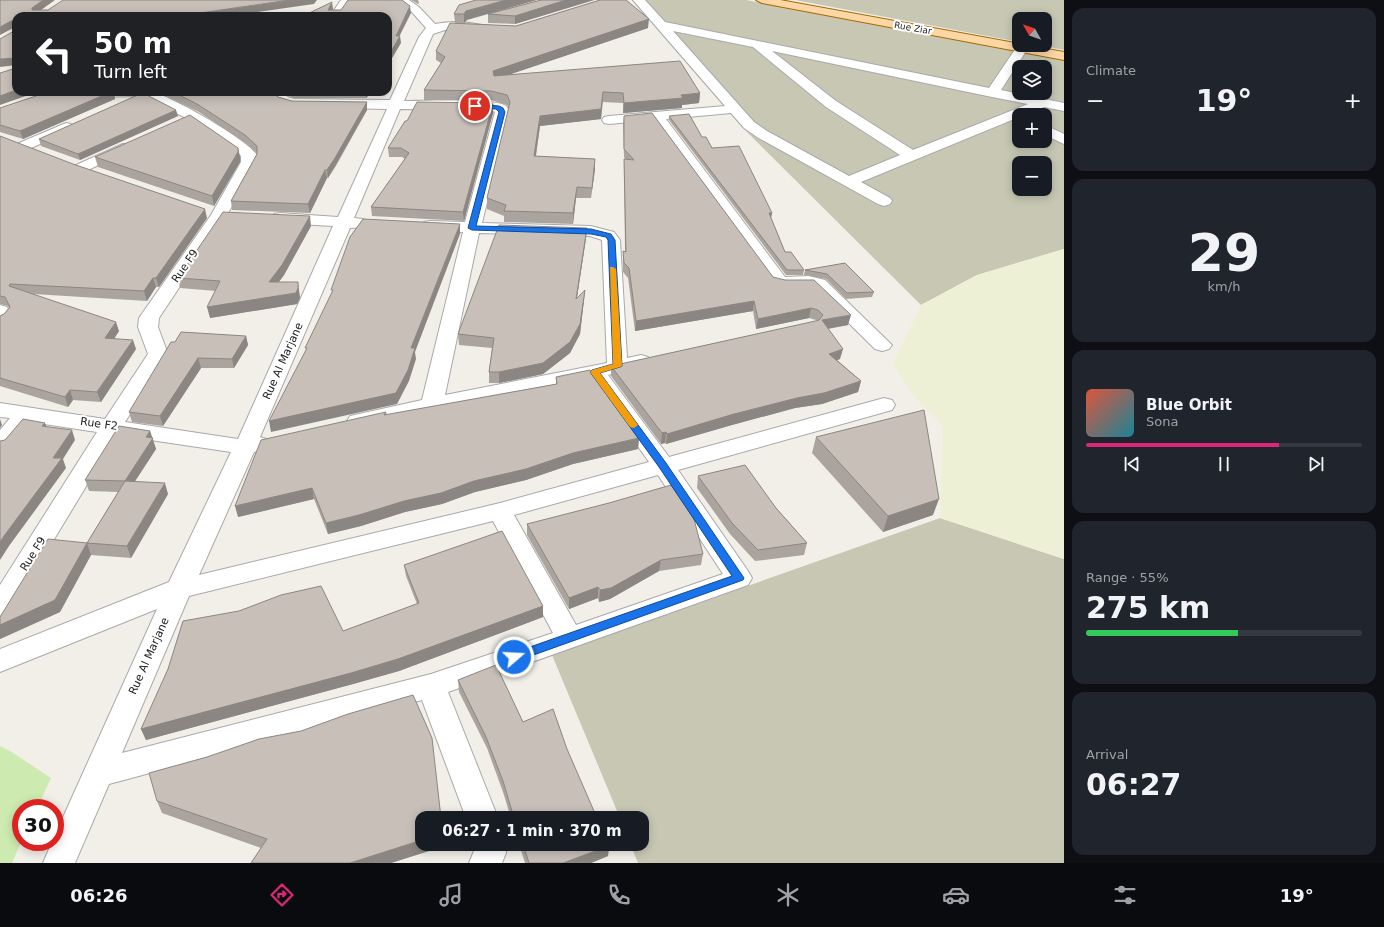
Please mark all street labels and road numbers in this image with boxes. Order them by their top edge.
street label: Rue Ziar [893,20,933,36]
street label: Rue F9 [169,247,201,285]
street label: Rue Al Marjane [260,320,306,401]
street label: Rue F2 [79,415,119,433]
street label: Rue F9 [17,535,49,573]
street label: Rue Al Marjane [126,615,172,696]

